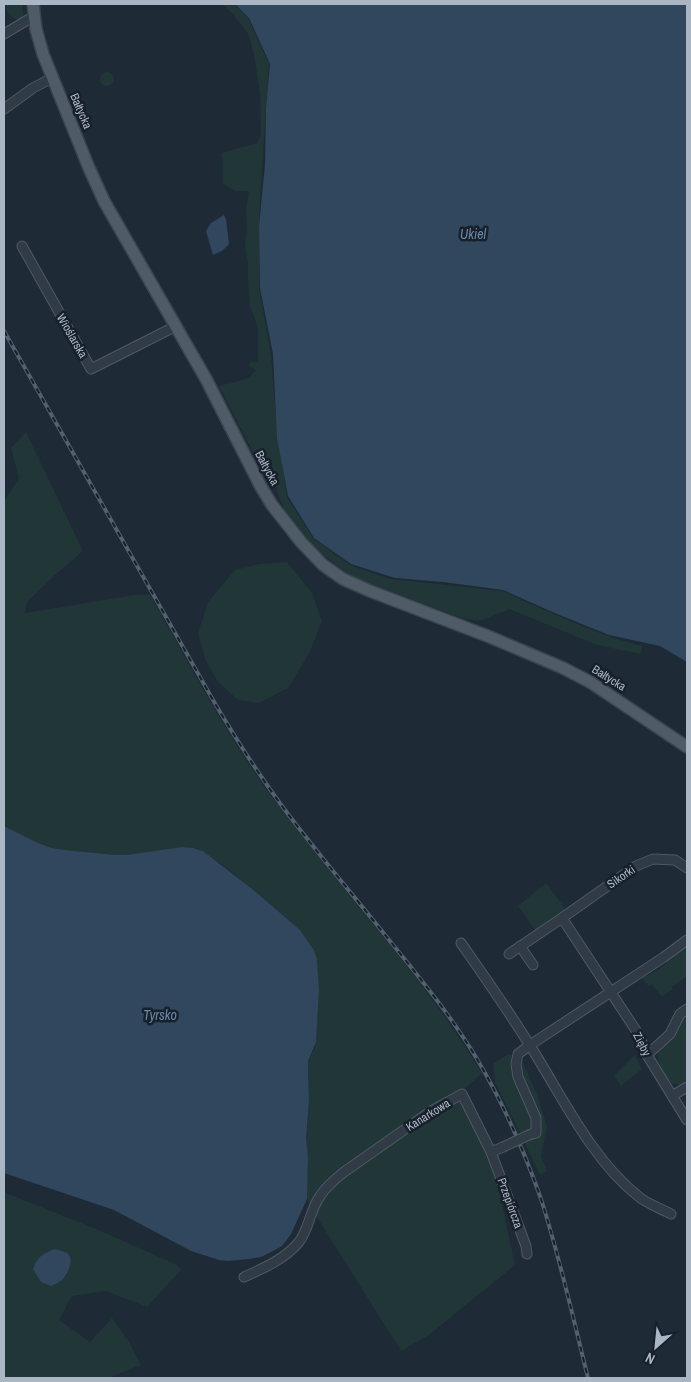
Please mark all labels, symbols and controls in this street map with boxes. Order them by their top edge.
street label: Bałtycka [66,91,96,132]
water label: Ukiel [460,225,487,243]
street label: Wioślarska [53,311,91,362]
street label: Bałtycka [251,448,283,489]
street label: Bałtycka [589,661,629,695]
street label: Sikorki [604,862,638,892]
water label: Tyrsko [143,1006,177,1024]
street label: Zięby [629,1029,655,1059]
street label: Kanarkowa [403,1095,454,1135]
street label: Przepiórcza [494,1176,527,1231]
north arrow [631,1322,681,1372]
text: N [642,1349,658,1368]

